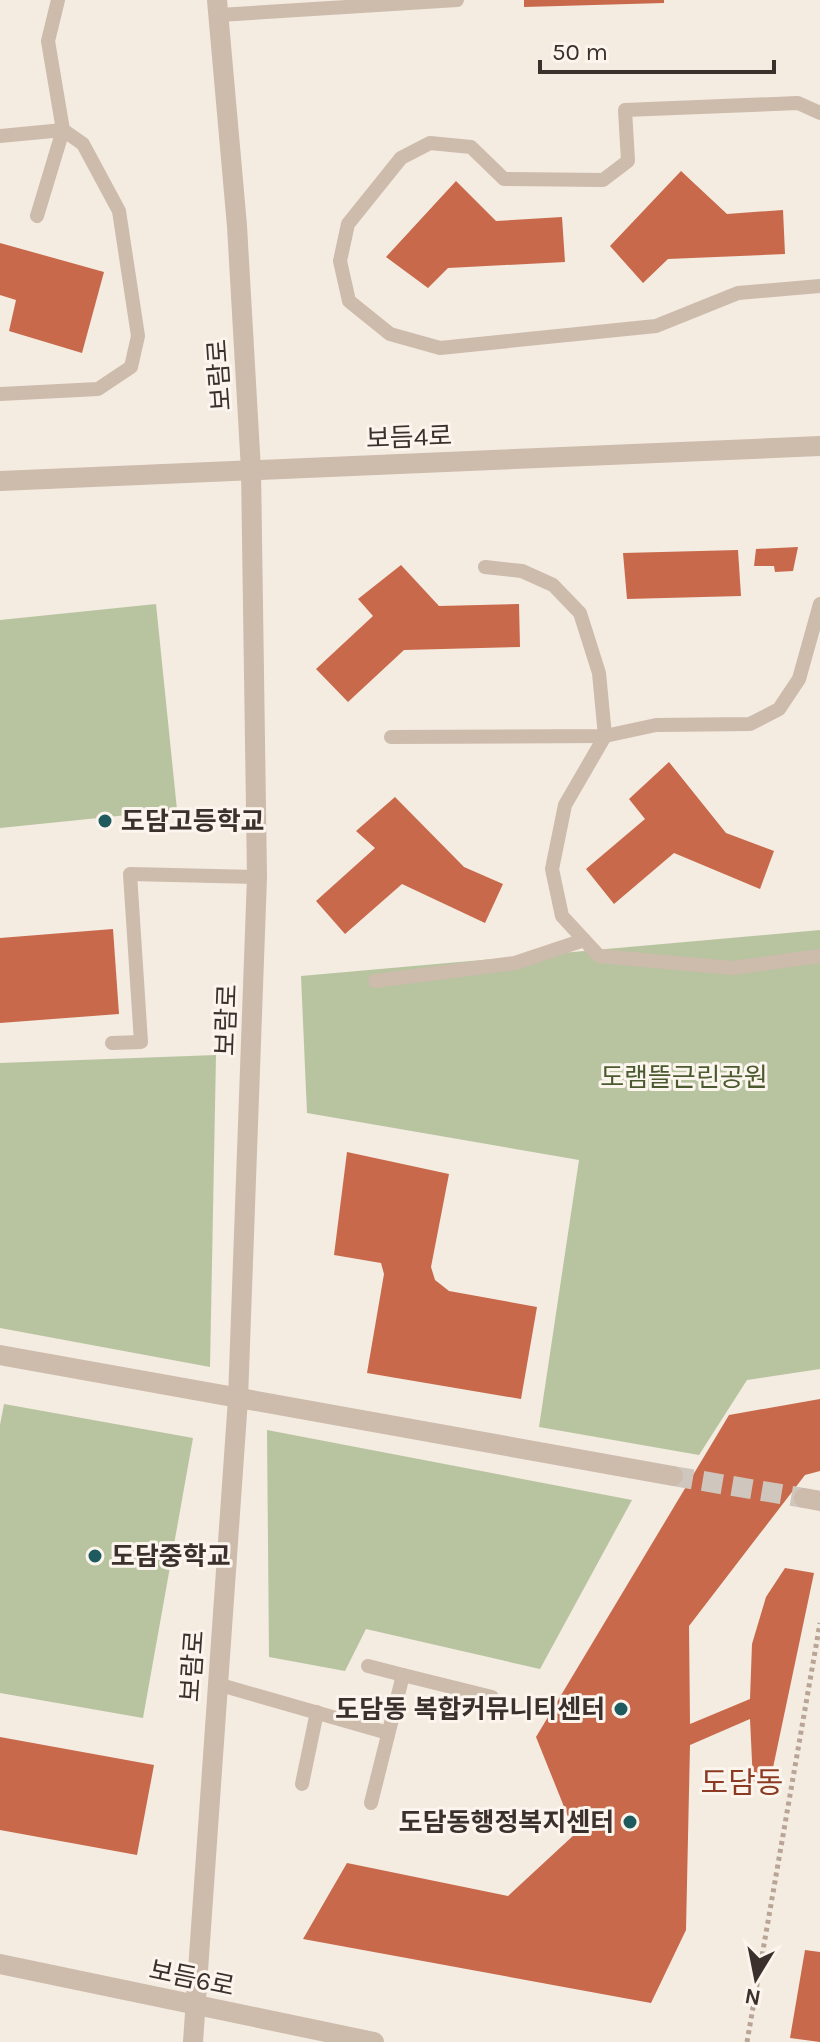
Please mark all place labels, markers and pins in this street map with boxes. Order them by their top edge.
place label: 도담고등학교 [121,806,265,837]
marker: 도담고등학교 [96,812,114,830]
place label: 도담중학교 [111,1541,231,1572]
marker: 도담중학교 [86,1547,104,1565]
place label: 도담동 복합커뮤니티센터 [335,1694,605,1725]
marker: 도담동 복합커뮤니티센터 [612,1700,630,1718]
place label: 도담동행정복지센터 [399,1807,614,1838]
marker: 도담동행정복지센터 [621,1813,639,1831]

